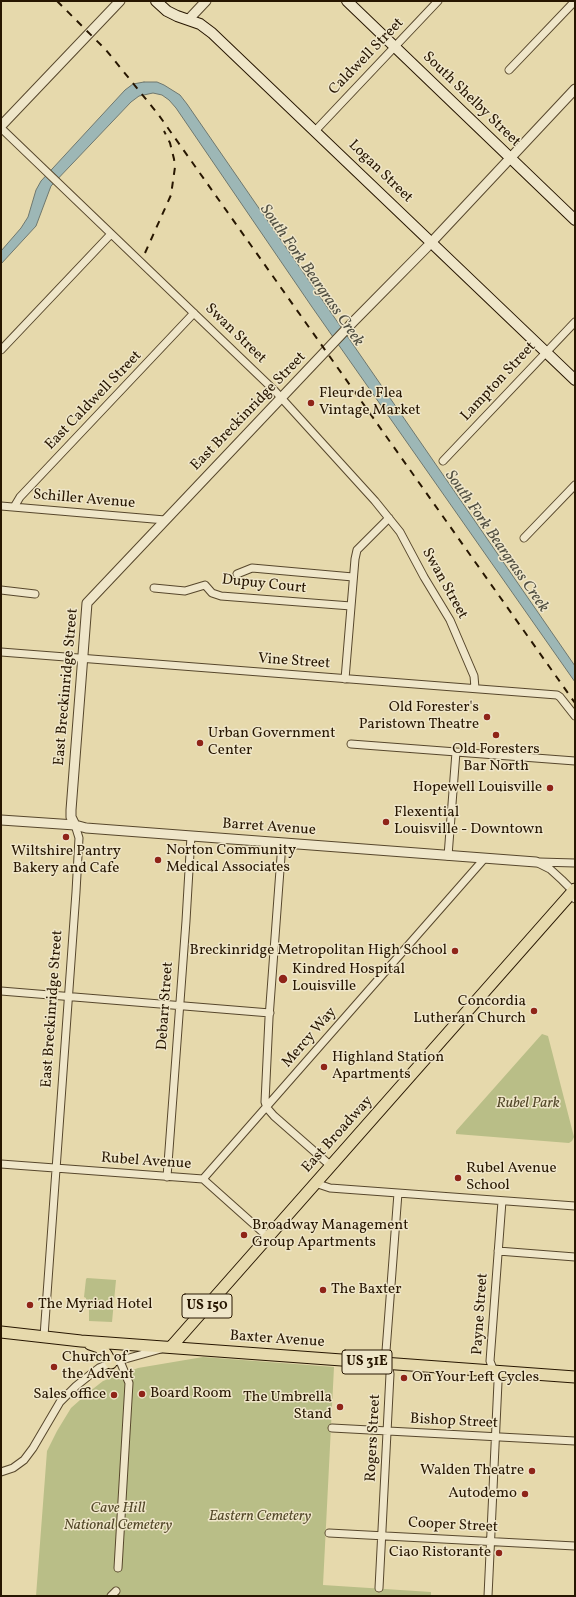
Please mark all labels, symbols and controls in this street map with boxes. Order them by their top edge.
street label: Caldwell Street [326,15,408,99]
street label: South Shelby Street [418,49,524,151]
street label: Logan Street [344,137,416,207]
water label: South Fork Beargrass Creek [255,201,367,351]
street label: Swan Street [200,300,270,368]
street label: Lampton Street [458,339,540,425]
street label: East Caldwell Street [42,348,146,454]
street label: East Breckinridge Street [188,349,310,475]
place label: Fleur de Flea Vintage Market [319,385,421,420]
marker: Fleur de Flea Vintage Market [306,398,316,408]
water label: South Fork Beargrass Creek [440,467,552,617]
street label: Schiller Avenue [32,487,136,513]
street label: Swan Street [417,545,471,623]
street label: Dupuy Court [221,572,307,598]
street label: East Breckinridge Street [51,607,83,767]
street label: Vine Street [257,650,331,674]
place label: Old Forester's Paristown Theatre [359,699,479,734]
marker: Old Forester's Paristown Theatre [482,712,492,722]
place label: Urban Government Center [208,725,336,760]
marker: Old Foresters Bar North [491,730,501,740]
marker: Urban Government Center [195,738,205,748]
place label: Old Foresters Bar North [452,741,540,776]
place label: Hopewell Louisville [413,779,542,797]
marker: Hopewell Louisville [545,783,555,793]
place label: Flexential Louisville - Downtown [394,804,543,839]
street label: Barret Avenue [222,816,316,840]
marker: Flexential Louisville - Downtown [381,817,391,827]
marker: Wiltshire Pantry Bakery and Cafe [61,832,71,842]
place label: Norton Community Medical Associates [166,842,296,877]
place label: Wiltshire Pantry Bakery and Cafe [11,843,121,878]
marker: Norton Community Medical Associates [153,855,163,865]
street label: East Breckinridge Street [39,929,67,1089]
place label: Breckinridge Metropolitan High School [190,942,447,960]
marker: Breckinridge Metropolitan High School [450,946,460,956]
street label: Debarr Street [154,961,178,1051]
place label: Kindred Hospital Louisville [292,961,405,996]
marker: Kindred Hospital Louisville [277,973,289,985]
place label: Concordia Lutheran Church [413,993,526,1028]
street label: Mercy Way [279,1004,341,1072]
marker: Concordia Lutheran Church [529,1006,539,1016]
place label: Highland Station Apartments [332,1049,444,1084]
marker: Highland Station Apartments [319,1062,329,1072]
street label: East Broadway [299,1093,377,1177]
park label: Rubel Park [496,1095,560,1113]
street label: Rubel Avenue [100,1150,192,1174]
place label: Rubel Avenue School [466,1160,557,1195]
marker: Rubel Avenue School [453,1173,463,1183]
place label: Broadway Management Group Apartments [252,1217,409,1252]
marker: Broadway Management Group Apartments [239,1230,249,1240]
street label: Payne Street [469,1272,493,1356]
place label: The Baxter [331,1281,402,1299]
marker: The Baxter [318,1285,328,1295]
road number: US 150 [182,1294,232,1318]
place label: The Myriad Hotel [38,1296,153,1314]
marker: The Myriad Hotel [25,1300,35,1310]
street label: Baxter Avenue [229,1328,325,1352]
place label: Church of the Advent [62,1349,134,1384]
road number: US 31E [342,1350,392,1374]
marker: Church of the Advent [49,1362,59,1372]
place label: On Your Left Cycles [412,1369,539,1387]
marker: On Your Left Cycles [399,1373,409,1383]
place label: Board Room [150,1385,232,1403]
place label: Sales office [33,1386,106,1404]
marker: Board Room [137,1389,147,1399]
place label: The Umbrella Stand [243,1389,332,1424]
marker: Sales office [109,1390,119,1400]
street label: Rogers Street [363,1394,385,1482]
marker: The Umbrella Stand [335,1402,345,1412]
street label: Bishop Street [410,1411,498,1433]
place label: Walden Theatre [420,1462,524,1480]
marker: Walden Theatre [527,1466,537,1476]
place label: Autodemo [448,1485,517,1503]
marker: Autodemo [520,1489,530,1499]
park label: Cave Hill National Cemetery [64,1500,172,1535]
park label: Eastern Cemetery [209,1508,311,1526]
street label: Cooper Street [408,1515,498,1537]
place label: Ciao Ristorante [389,1544,491,1562]
marker: Ciao Ristorante [494,1548,504,1558]

